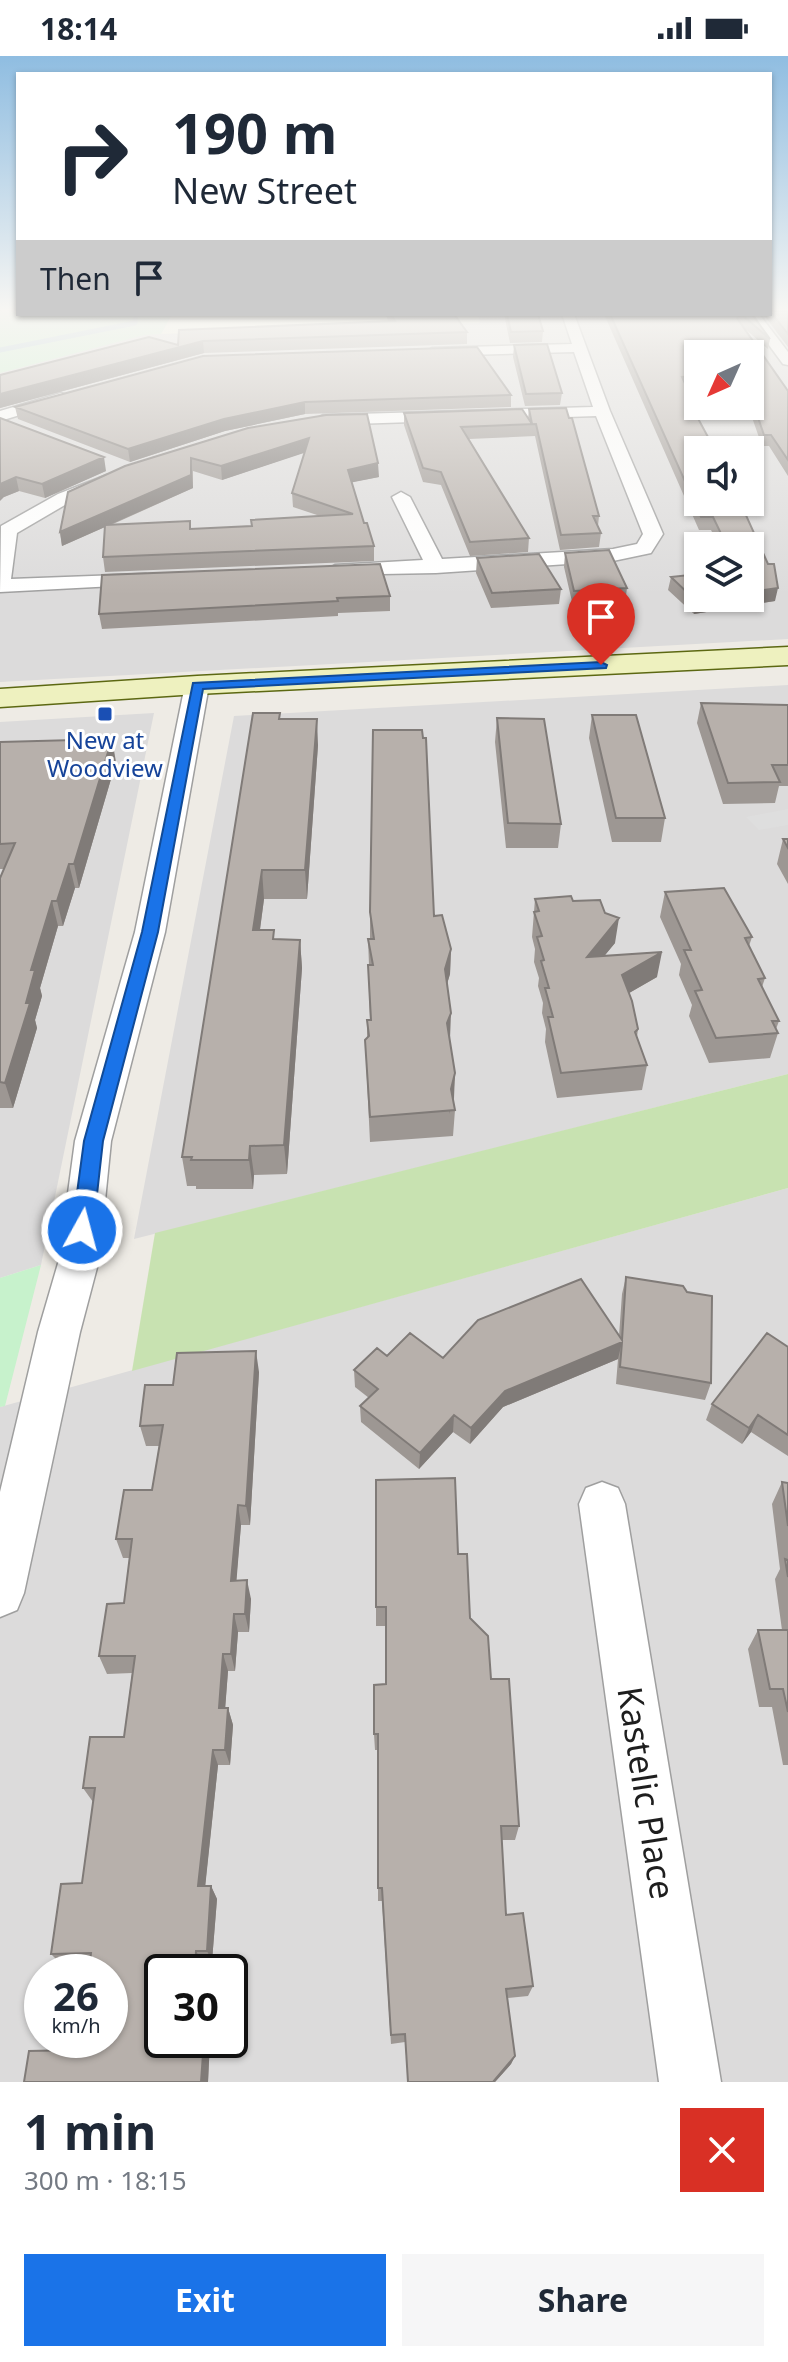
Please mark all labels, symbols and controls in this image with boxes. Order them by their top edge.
text: 18:14 [40,8,117,49]
text: 190 m [172,94,337,170]
icon: right [40,104,144,208]
text: New Street [172,166,357,215]
icon: arrive [127,256,171,300]
text: Then [40,258,111,299]
north arrow [684,340,764,420]
map controls [684,340,764,612]
button: sound [684,436,764,516]
button: layers [684,532,764,612]
pin [567,583,635,665]
icon: arrive [579,595,623,639]
marker: New at Woodview [96,705,114,723]
place label: New at Woodview [47,723,163,784]
position arrow [40,1188,124,1272]
street label: Kastelic Place [607,1683,686,1902]
speed limit sign: 30 [144,1954,248,2058]
text: 26 [53,1968,99,2023]
text: km/h [51,2012,101,2039]
text: 1 min [24,2099,156,2164]
button: close [680,2108,764,2192]
text: 300 m · 18:15 [24,2162,187,2198]
button: Exit [24,2254,386,2346]
button: Share [402,2254,764,2346]

